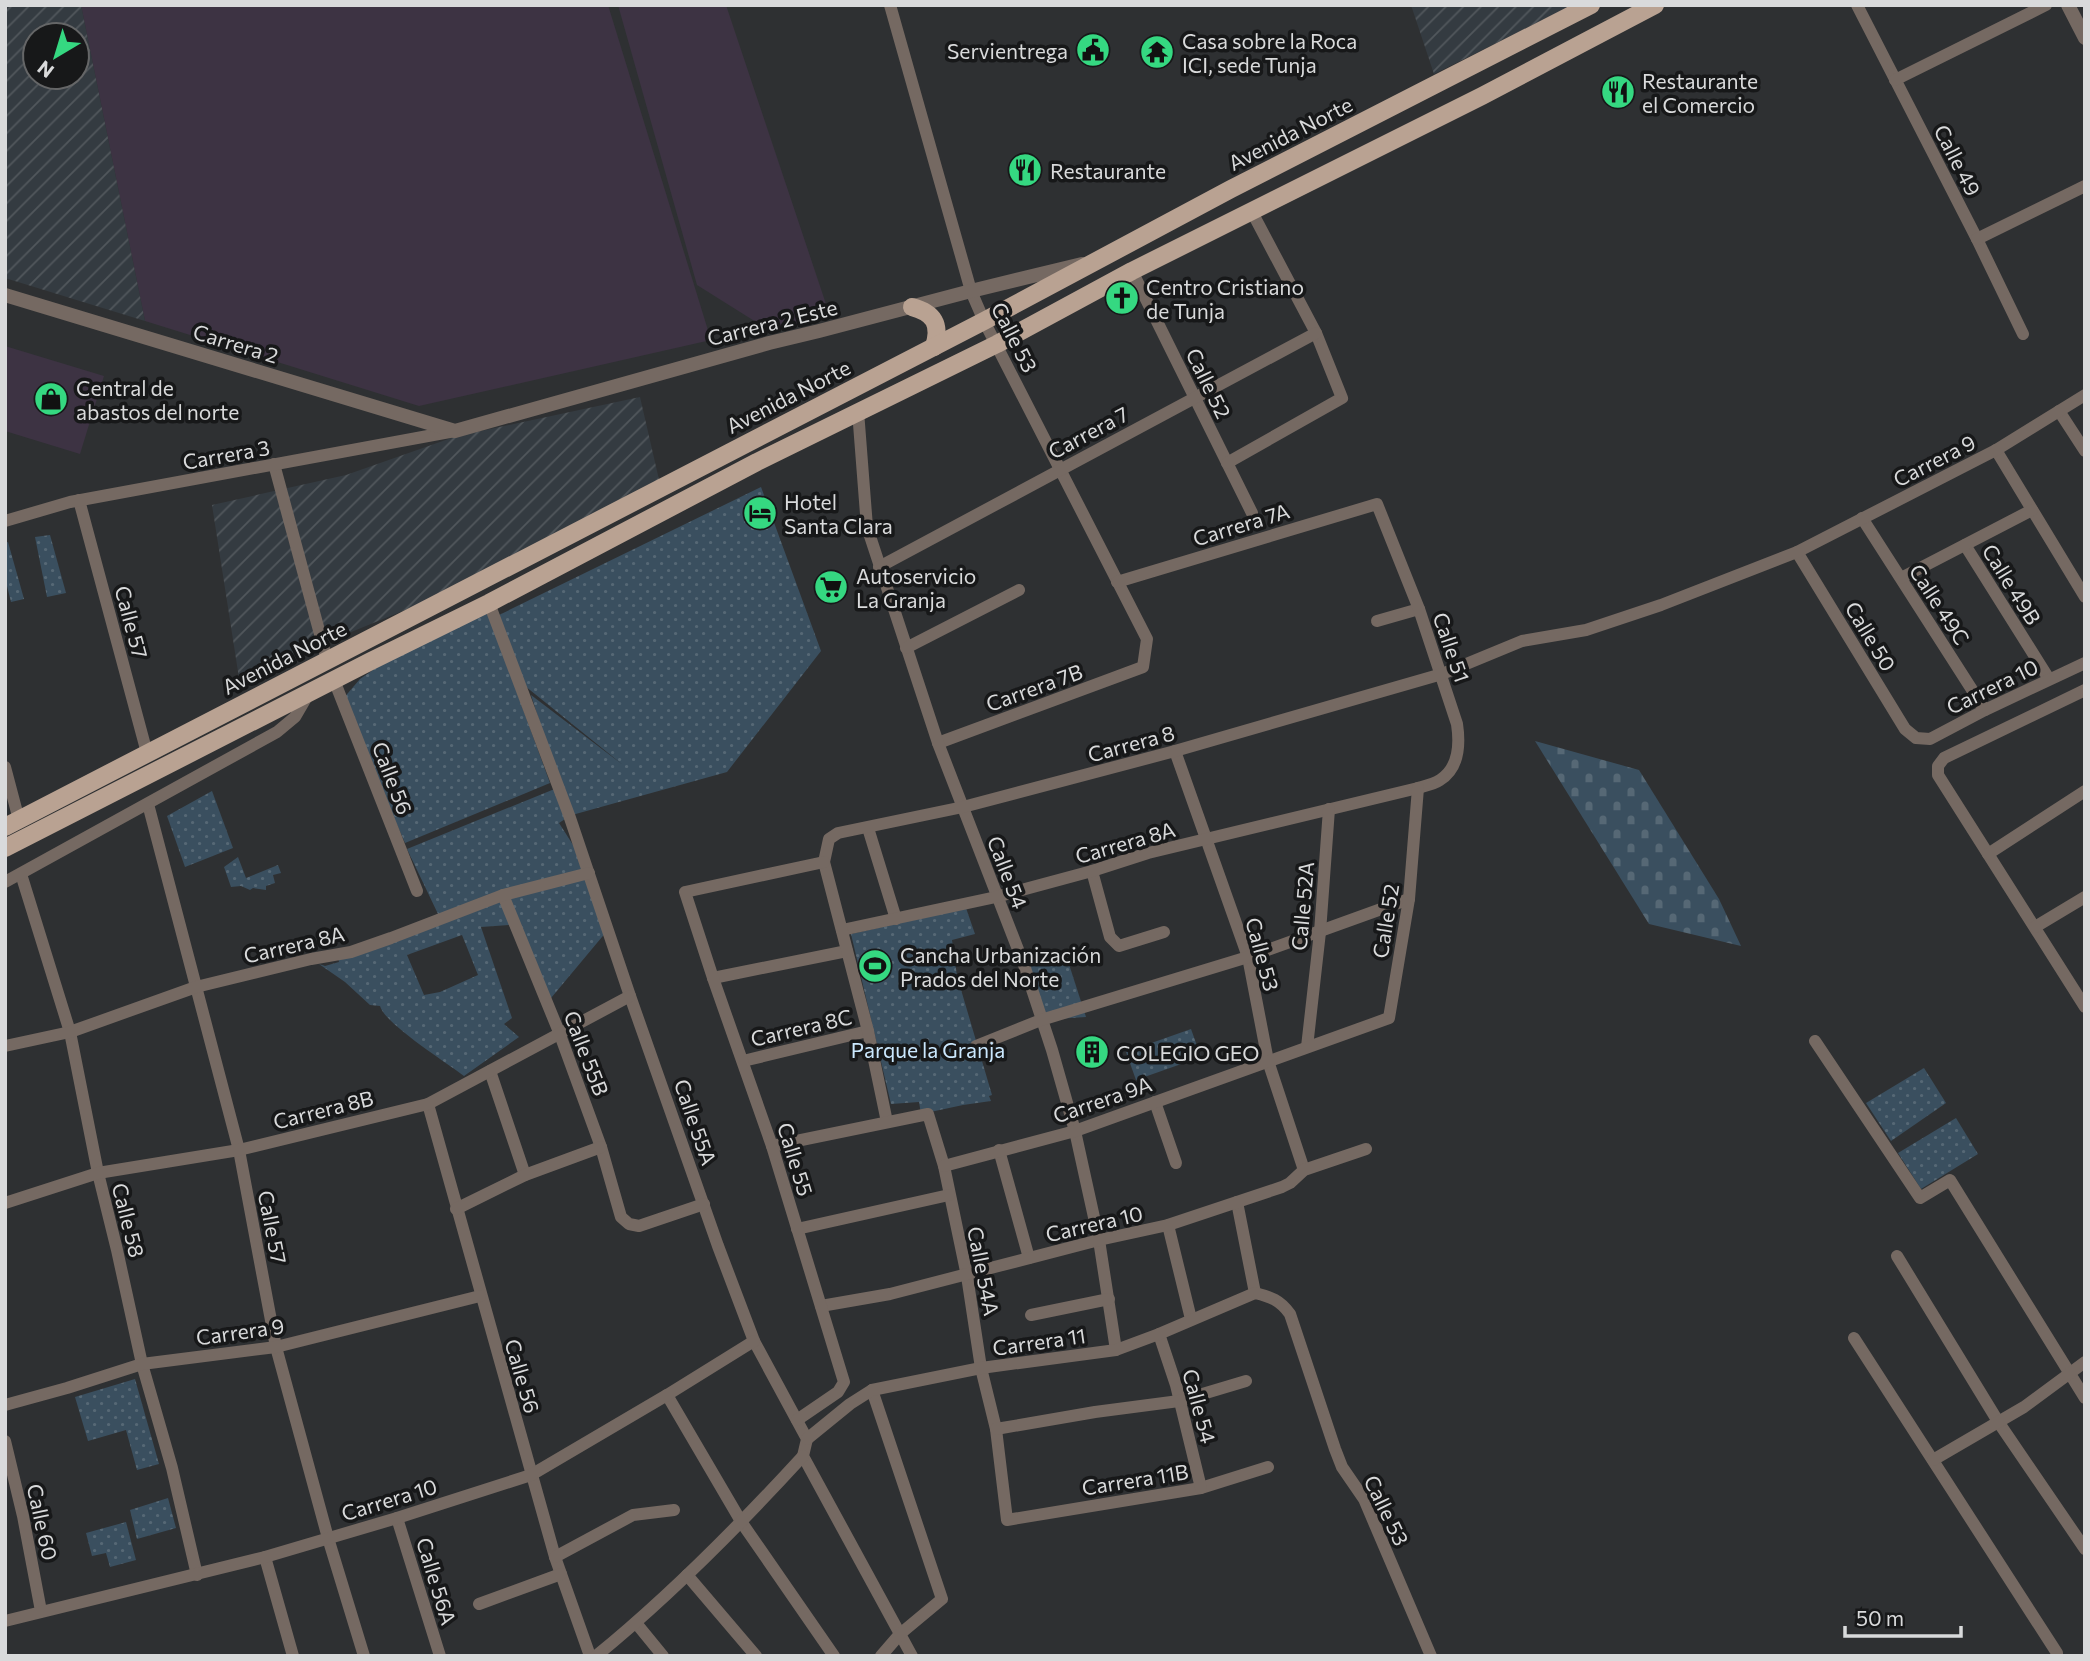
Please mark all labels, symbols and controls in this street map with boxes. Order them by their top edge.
north arrow [21,21,91,91]
place label: Casa sobre la Roca ICI, sede Tunja [1182,28,1357,77]
public building icon: Servientrega [1074,31,1112,69]
temple icon: Casa sobre la Roca ICI, sede Tunja [1138,33,1176,71]
place label: Servientrega [947,38,1068,63]
text: N [33,56,58,83]
place label: Restaurante el Comercio [1642,68,1758,117]
restaurant icon: Restaurante el Comercio [1599,73,1637,111]
street label: Avenida Norte [1224,91,1356,175]
street label: Calle 49 [1930,120,1986,200]
restaurant icon: Restaurante [1006,151,1044,189]
place label: Restaurante [1050,158,1166,183]
place label: Centro Cristiano de Tunja [1146,274,1304,323]
church icon: Centro Cristiano de Tunja [1103,279,1141,317]
street label: Carrera 2 Este [704,294,840,350]
street label: Calle 53 [987,298,1043,376]
street label: Carrera 2 [190,318,282,368]
street label: Calle 52 [1181,344,1237,422]
street label: Avenida Norte [722,354,854,438]
place label: Central de abastos del norte [76,375,239,424]
shop icon: Central de abastos del norte [32,380,70,418]
street label: Carrera 7 [1044,401,1132,463]
street label: Carrera 9 [1889,429,1979,491]
street label: Carrera 3 [180,434,272,474]
place label: Hotel Santa Clara [784,489,893,538]
hotel icon: Hotel Santa Clara [741,494,779,532]
street label: Carrera 7A [1190,497,1292,551]
street label: Calle 49B [1978,539,2046,629]
street label: Calle 49C [1905,559,1975,649]
place label: Autoservicio La Granja [856,563,976,612]
supermarket icon: Autoservicio La Granja [812,568,850,606]
street label: Calle 57 [110,583,154,661]
street label: Calle 50 [1840,597,1902,675]
street label: Calle 51 [1428,609,1476,685]
street label: Avenida Norte [218,615,350,699]
street label: Carrera 10 [1942,653,2042,719]
street label: Carrera 7B [982,658,1086,716]
street label: Carrera 8 [1085,719,1177,767]
street label: Calle 56 [368,738,418,818]
street label: Carrera 8A [1072,816,1178,868]
street label: Calle 54 [983,832,1033,912]
street label: Calle 52A [1286,860,1318,952]
street label: Calle 52 [1367,882,1403,960]
street label: Calle 53 [1241,914,1285,994]
street label: Carrera 8A [241,920,347,968]
place label: Cancha Urbanización Prados del Norte [900,942,1101,991]
sports icon: Cancha Urbanización Prados del Norte [856,947,894,985]
street label: Carrera 8C [748,1003,854,1051]
street label: Calle 55B [559,1007,615,1099]
building icon: COLEGIO GEO [1073,1033,1111,1071]
park label: Parque la Granja [851,1037,1005,1062]
place label: COLEGIO GEO [1116,1040,1259,1065]
street label: Carrera 9A [1049,1070,1155,1128]
street label: Calle 55A [670,1076,722,1168]
street label: Carrera 8B [270,1084,376,1134]
street label: Calle 55 [773,1119,819,1199]
street label: Calle 58 [108,1180,150,1260]
street label: Calle 57 [254,1188,292,1266]
street label: Carrera 10 [1043,1200,1145,1246]
street label: Calle 54A [963,1224,1005,1318]
street label: Carrera 9 [194,1312,286,1350]
street label: Carrera 11 [991,1322,1087,1360]
street label: Calle 56 [501,1336,545,1416]
street label: Calle 54 [1178,1366,1222,1446]
street label: Carrera 11B [1080,1458,1190,1500]
street label: Calle 53 [1359,1471,1415,1549]
street label: Carrera 10 [338,1473,440,1525]
street label: Calle 60 [23,1481,63,1563]
street label: Calle 56A [412,1534,462,1628]
scale bar [1845,1594,1960,1638]
text: 50 m [1856,1605,1904,1630]

